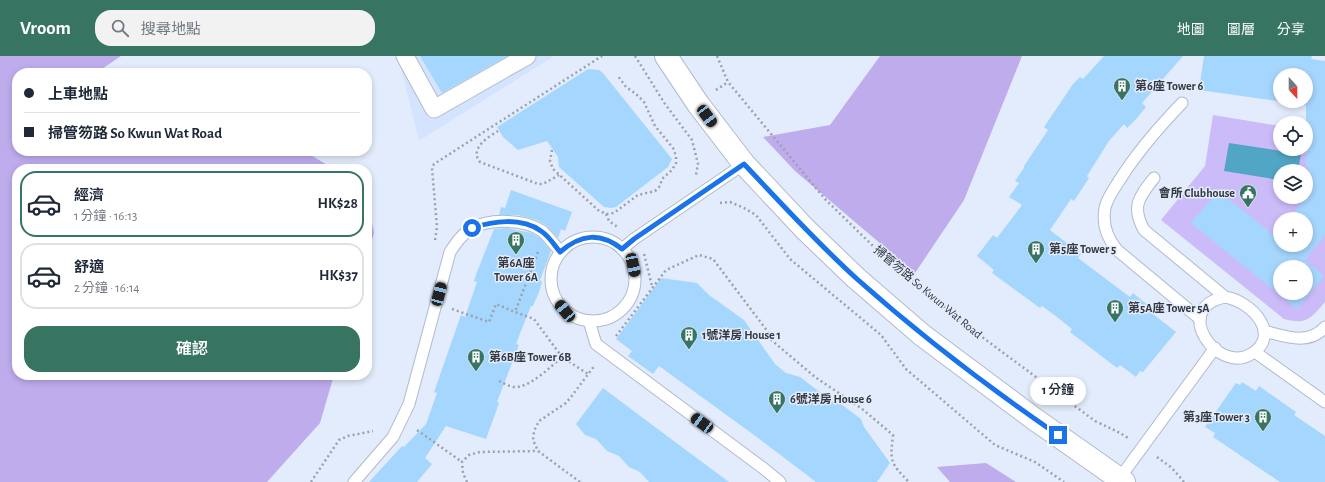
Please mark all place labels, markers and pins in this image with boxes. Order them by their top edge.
building icon: 第6座 Tower 6 [1112,76,1132,101]
place label: 第6座 Tower 6 [1135,79,1204,92]
public building icon: 會所 Clubhouse [1238,183,1258,208]
place label: 會所 Clubhouse [1158,186,1235,199]
building icon: 第6A座 Tower 6A [506,230,526,255]
building icon: 第5座 Tower 5 [1026,239,1046,264]
place label: 第5座 Tower 5 [1049,242,1116,255]
place label: 第6A座 Tower 6A [494,256,539,283]
building icon: 第5A座 Tower 5A [1105,298,1125,323]
place label: 第5A座 Tower 5A [1128,301,1210,314]
building icon: 1號洋房 House 1 [679,325,699,350]
place label: 1號洋房 House 1 [702,328,781,341]
building icon: 第6B座 Tower 6B [466,347,486,372]
place label: 第6B座 Tower 6B [489,350,571,363]
building icon: 6號洋房 House 6 [767,389,787,414]
place label: 6號洋房 House 6 [790,392,872,405]
building icon: 第3座 Tower 3 [1253,407,1273,432]
place label: 第3座 Tower 3 [1183,410,1250,423]

